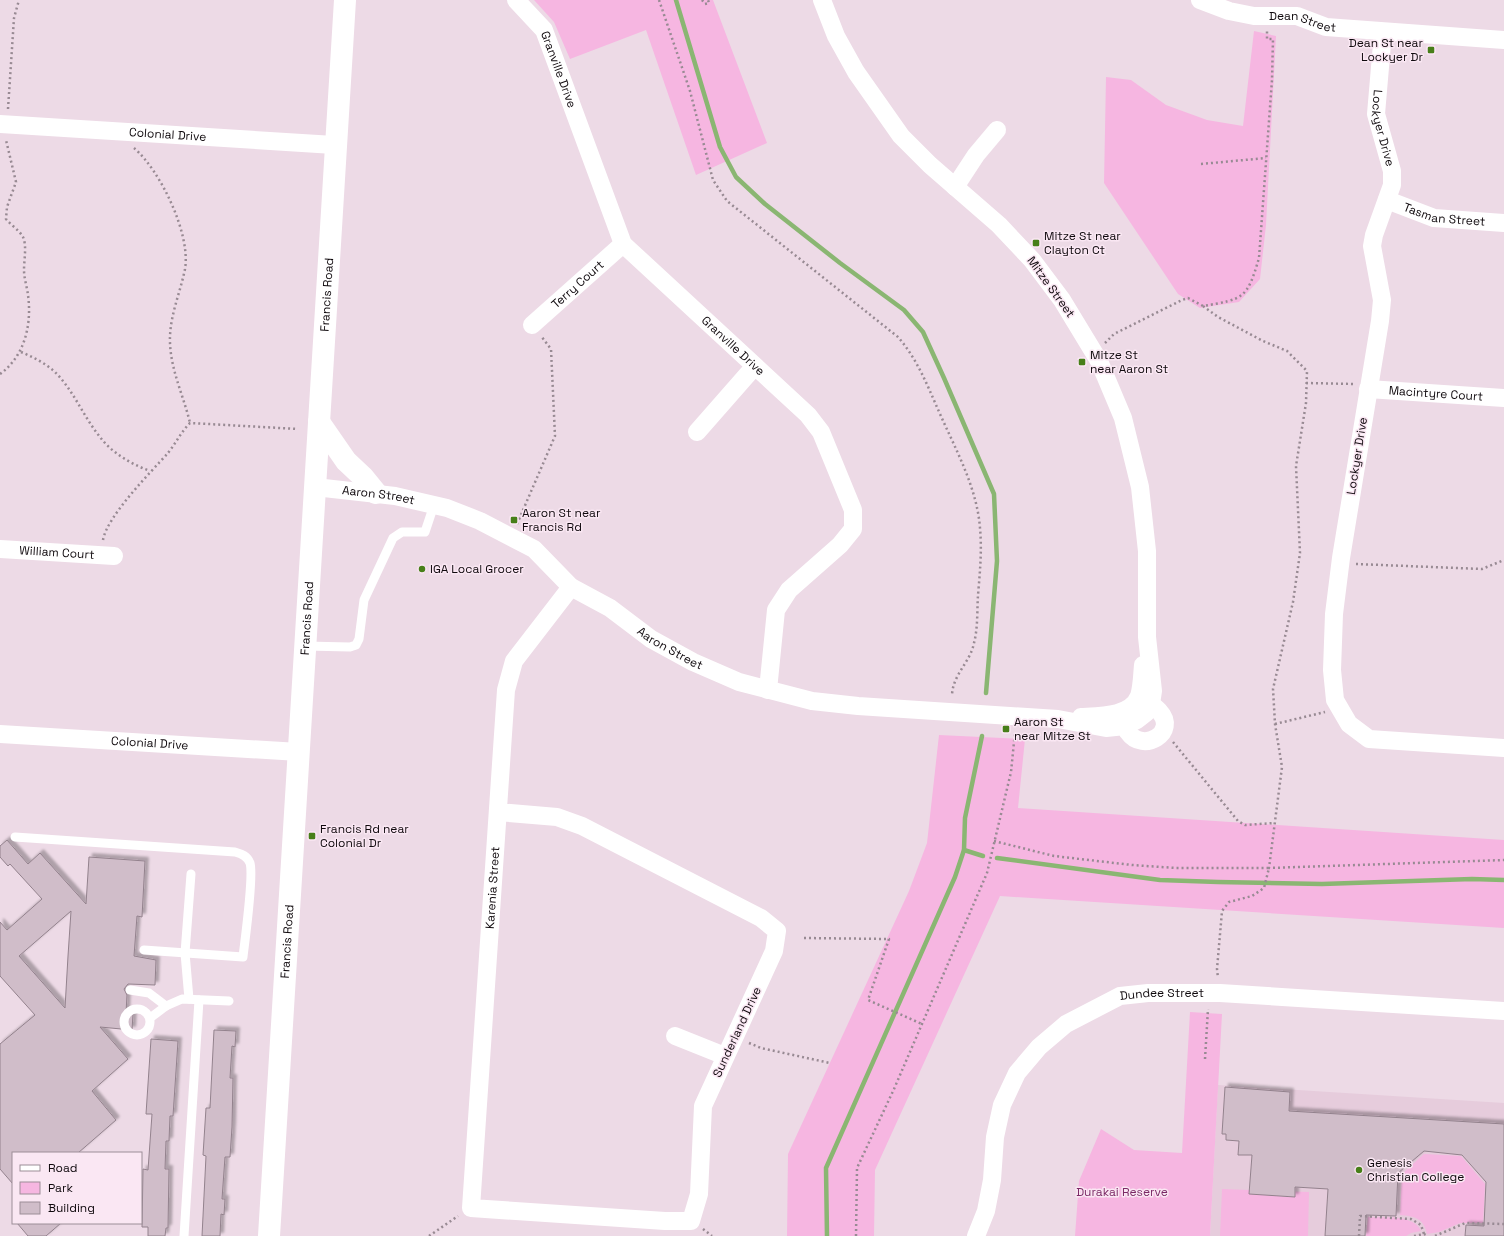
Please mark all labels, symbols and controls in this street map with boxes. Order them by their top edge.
street label: Dean Street [1269,8,1337,36]
street label: Granville Drive [537,29,580,110]
place label: Dean St near Lockyer Dr [1349,35,1423,65]
marker: Dean St near Lockyer Dr [1426,45,1436,55]
street label: Lockyer Drive [1368,89,1398,168]
street label: Colonial Drive [128,124,207,145]
street label: Tasman Street [1401,199,1486,230]
place label: Mitze St near Clayton Ct [1044,228,1121,258]
marker: Mitze St near Clayton Ct [1031,238,1041,248]
street label: Mitze Street [1023,253,1079,321]
street label: Francis Road [317,257,337,332]
street label: Terry Court [548,257,607,312]
street label: Granville Drive [698,312,768,379]
place label: Mitze St near Aaron St [1090,347,1168,377]
marker: Mitze St near Aaron St [1077,357,1087,367]
street label: Macintyre Court [1388,382,1484,405]
street label: Lockyer Drive [1343,416,1371,496]
street label: Aaron Street [341,482,416,508]
place label: Aaron St near Francis Rd [522,505,601,535]
marker: Aaron St near Francis Rd [509,515,519,525]
street label: William Court [19,542,95,563]
place label: IGA Local Grocer [430,561,524,577]
marker: IGA Local Grocer [417,564,427,574]
street label: Francis Road [297,581,317,656]
street label: Aaron Street [634,623,705,673]
place label: Aaron St near Mitze St [1014,714,1091,744]
marker: Aaron St near Mitze St [1001,724,1011,734]
street label: Colonial Drive [111,733,189,753]
place label: Francis Rd near Colonial Dr [320,821,409,851]
marker: Francis Rd near Colonial Dr [307,831,317,841]
street label: Karenia Street [482,846,503,930]
street label: Francis Road [277,904,297,979]
street label: Sunderland Drive [709,984,765,1080]
street label: Dundee Street [1119,985,1204,1004]
legend [12,1152,142,1224]
place label: Genesis Christian College [1367,1155,1464,1185]
text: Road [48,1160,77,1176]
marker: Genesis Christian College [1354,1165,1364,1175]
text: Park [48,1180,73,1196]
park label: Durakai Reserve [1076,1184,1168,1200]
text: Building [48,1200,95,1216]

